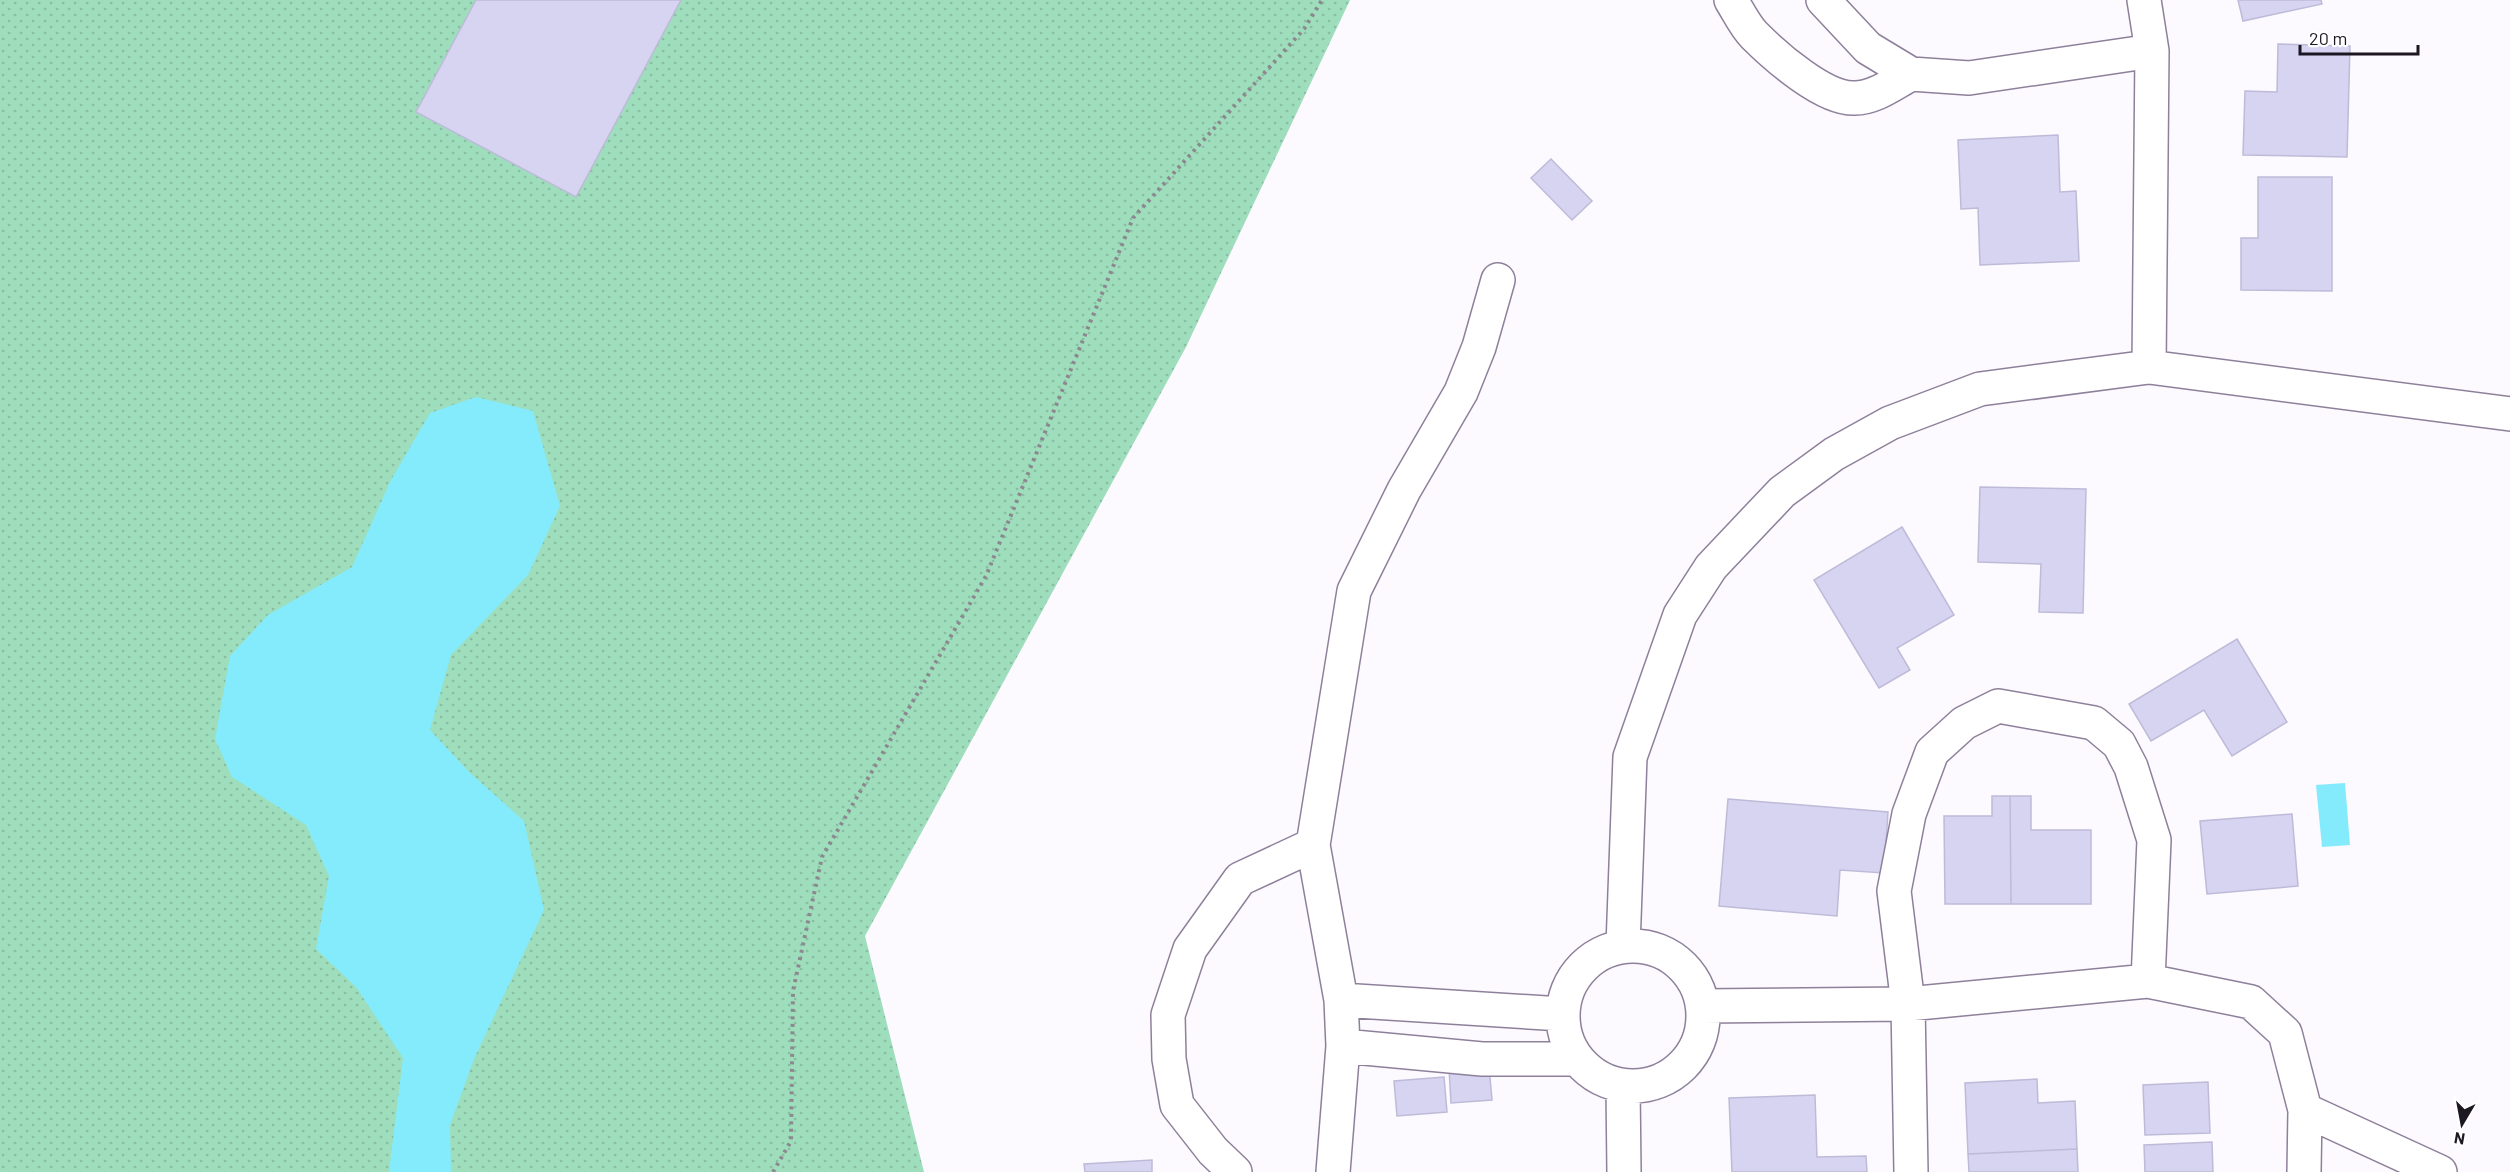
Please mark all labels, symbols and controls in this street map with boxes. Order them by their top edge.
scale bar [2300,18,2418,56]
text: 20 m [2309,27,2347,49]
north arrow [2432,1094,2492,1154]
text: N [2452,1129,2466,1150]

